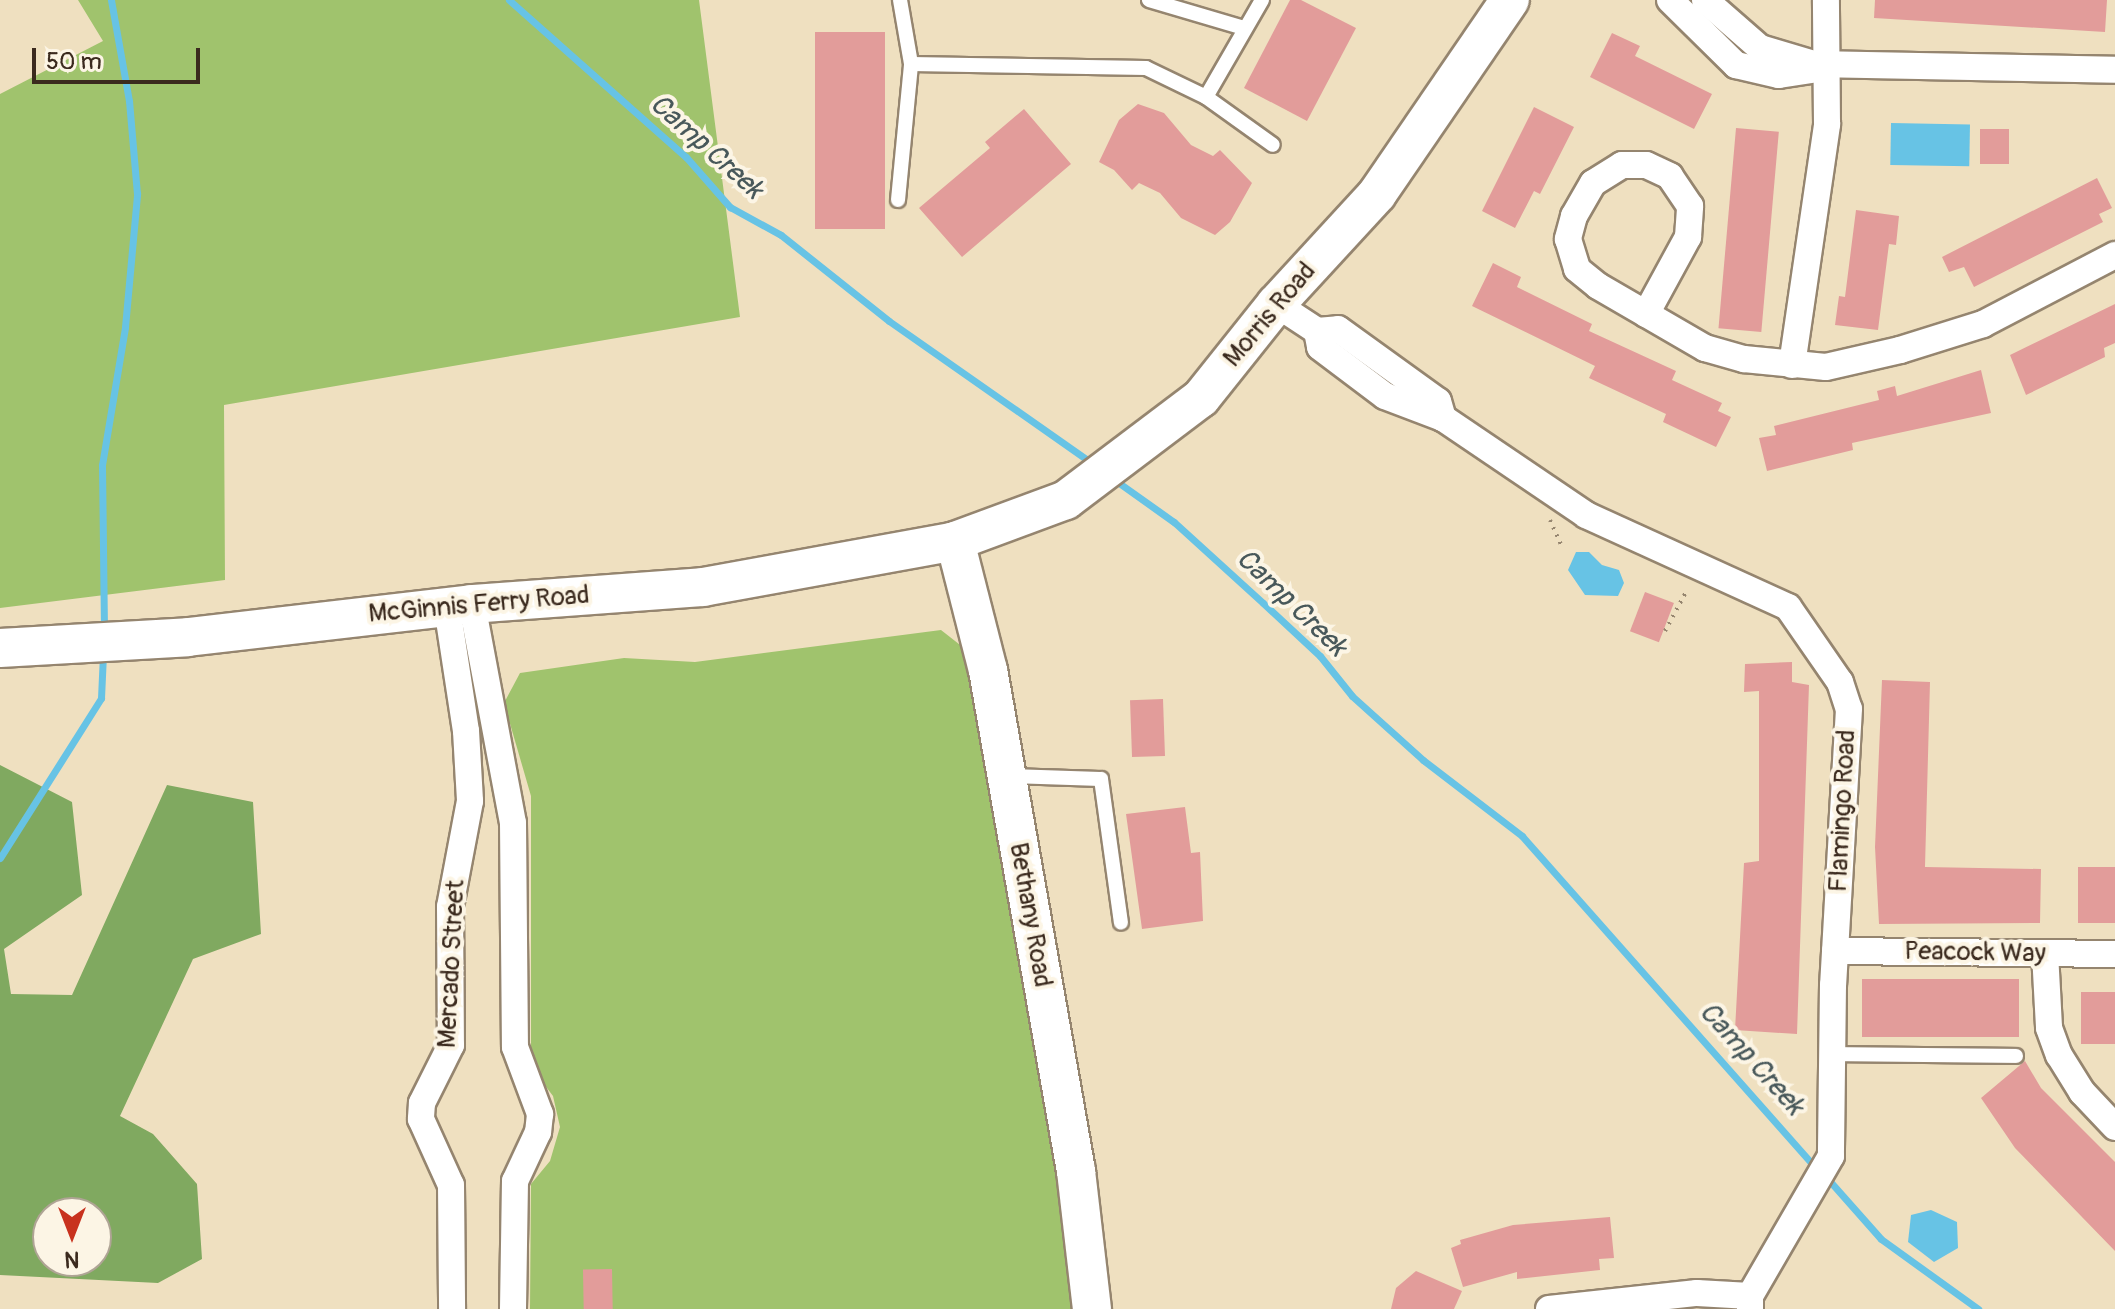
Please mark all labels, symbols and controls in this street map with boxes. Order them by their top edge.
scale bar [36,32,204,82]
text: 50 m [46,47,102,76]
water label: Camp Creek [643,88,769,206]
street label: Morris Road [1217,256,1323,374]
water label: Camp Creek [1229,542,1353,664]
street label: McGinnis Ferry Road [367,580,591,630]
street label: Flamingo Road [1823,729,1863,893]
street label: Bethany Road [1002,840,1058,990]
street label: Mercado Street [432,879,472,1049]
street label: Peacock Way [1904,936,2046,970]
water label: Camp Creek [1692,996,1810,1122]
north arrow [32,1197,112,1277]
text: N [65,1245,79,1273]

